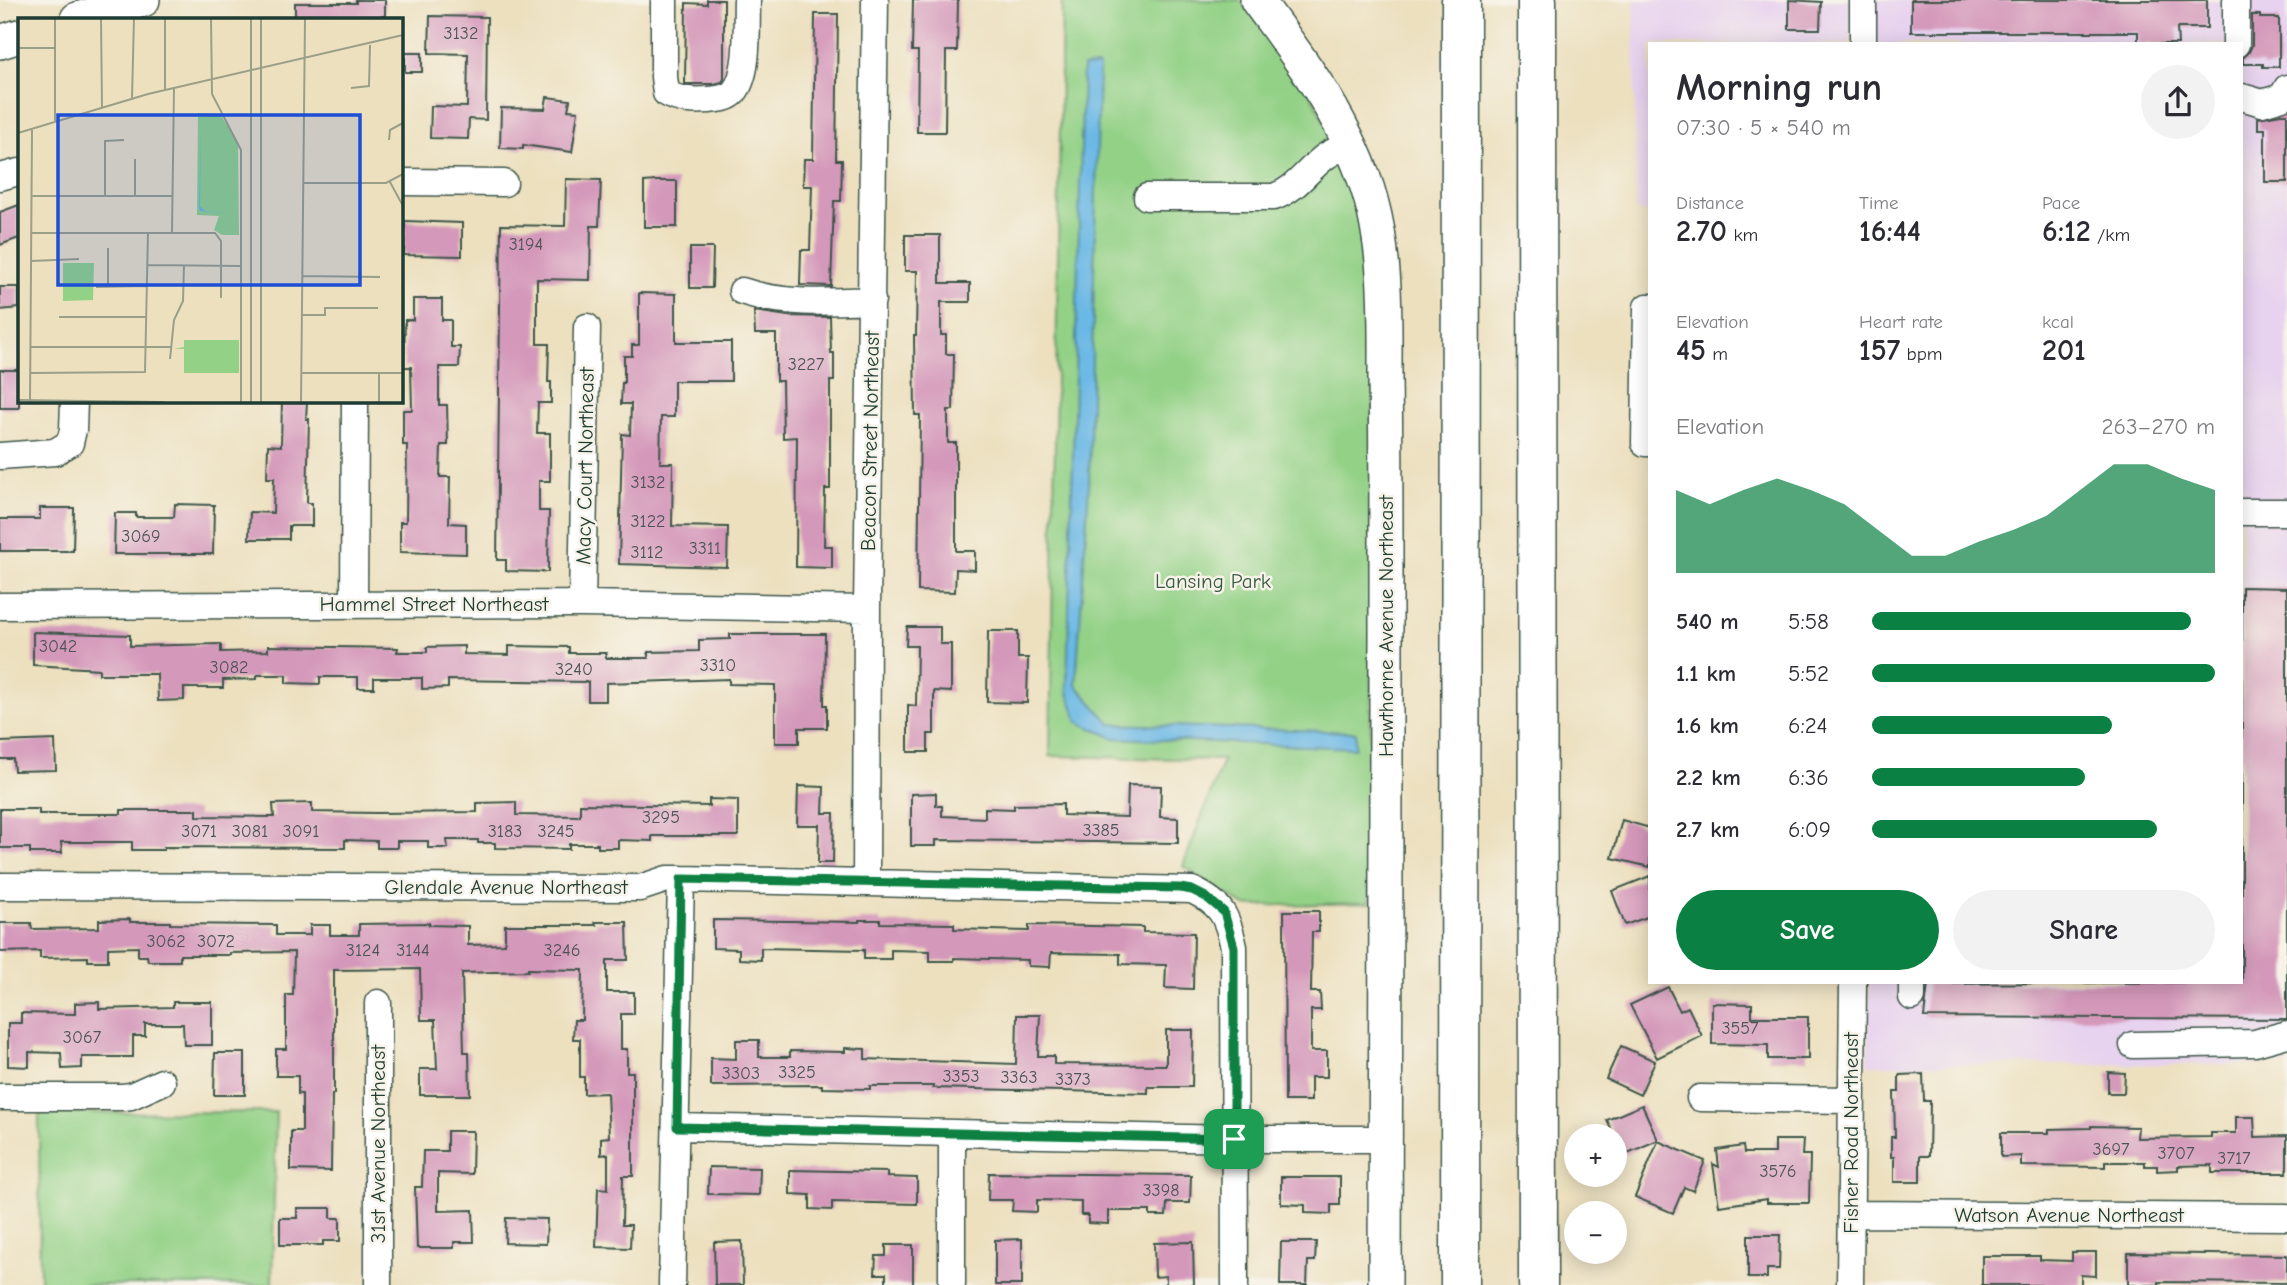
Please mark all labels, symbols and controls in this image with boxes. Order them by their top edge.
inset map [18,18,402,402]
house number: 3132 [444,23,478,44]
button: share [2141,65,2215,139]
text: Morning run [1676,66,1882,110]
text: 07:30 · 5 × 540 m [1676,114,1851,141]
text: Distance [1676,192,1744,214]
text: Time [1859,192,1898,214]
text: Pace [2042,192,2080,214]
text: 2.70 [1676,214,1727,249]
text: 16:44 [1859,214,1921,249]
text: 6:12 [2042,214,2091,249]
text: km [1727,224,1758,246]
text: /km [2091,224,2130,246]
house number: 3194 [509,234,543,255]
text: Elevation [1676,311,1749,333]
text: Heart rate [1859,311,1943,333]
text: kcal [2042,311,2074,333]
street label: Beacon Street Northeast [856,330,884,551]
text: 45 [1676,333,1706,368]
text: 157 [1859,333,1900,368]
text: 201 [2042,333,2086,368]
text: m [1706,343,1728,365]
text: bpm [1900,343,1943,365]
house number: 3227 [788,354,825,375]
street label: Macy Court Northeast [571,366,599,565]
text: Elevation [1676,413,1764,440]
text: 263–270 m [2101,413,2215,440]
house number: 3132 [631,472,665,493]
street label: Hawthorne Avenue Northeast [1374,494,1398,757]
house number: 3122 [630,511,666,532]
house number: 3069 [121,526,161,547]
house number: 3311 [689,538,721,559]
house number: 3112 [631,542,663,563]
park label: Lansing Park [1155,569,1271,593]
street label: Hammel Street Northeast [319,592,550,616]
text: 540 m [1676,608,1739,635]
text: 5:58 [1788,608,1829,635]
house number: 3042 [39,636,77,657]
house number: 3310 [700,655,736,676]
house number: 3082 [210,657,248,678]
house number: 3240 [555,659,593,680]
text: 1.1 km [1676,660,1736,687]
text: 5:52 [1788,660,1829,687]
text: 1.6 km [1676,712,1739,739]
text: 6:24 [1788,712,1828,739]
text: 2.2 km [1676,764,1741,791]
text: 6:36 [1788,764,1829,791]
house number: 3295 [642,807,680,828]
text: 2.7 km [1676,816,1740,843]
text: 6:09 [1788,816,1831,843]
house number: 3385 [1082,820,1120,841]
house number: 3071 [181,821,217,842]
house number: 3081 [232,821,268,842]
house number: 3091 [283,821,319,842]
house number: 3183 [488,821,522,842]
house number: 3245 [538,821,574,842]
street label: Glendale Avenue Northeast [384,875,629,899]
button: Save [1676,890,1939,970]
button: Share [1953,890,2215,970]
house number: 3062 [146,931,186,952]
house number: 3072 [197,931,235,952]
house number: 3124 [346,940,380,961]
house number: 3144 [396,940,430,961]
house number: 3246 [544,940,580,961]
house number: 3557 [1721,1018,1759,1039]
house number: 3067 [63,1027,102,1048]
street label: Fisher Road Northeast [1839,1031,1863,1234]
street label: 31st Avenue Northeast [366,1044,390,1243]
house number: 3325 [778,1062,816,1083]
house number: 3303 [722,1063,760,1084]
house number: 3353 [942,1066,980,1087]
house number: 3363 [1000,1067,1038,1088]
house number: 3373 [1055,1069,1091,1090]
pin [1204,1109,1264,1169]
icon: arrive [1215,1120,1253,1158]
map controls [1564,1124,1627,1264]
button: + [1564,1124,1627,1187]
house number: 3697 [2093,1139,2130,1160]
house number: 3707 [2157,1143,2195,1164]
house number: 3717 [2217,1148,2251,1169]
house number: 3576 [1759,1161,1797,1182]
house number: 3398 [1142,1180,1180,1201]
button: − [1564,1201,1627,1264]
street label: Watson Avenue Northeast [1954,1203,2185,1227]

